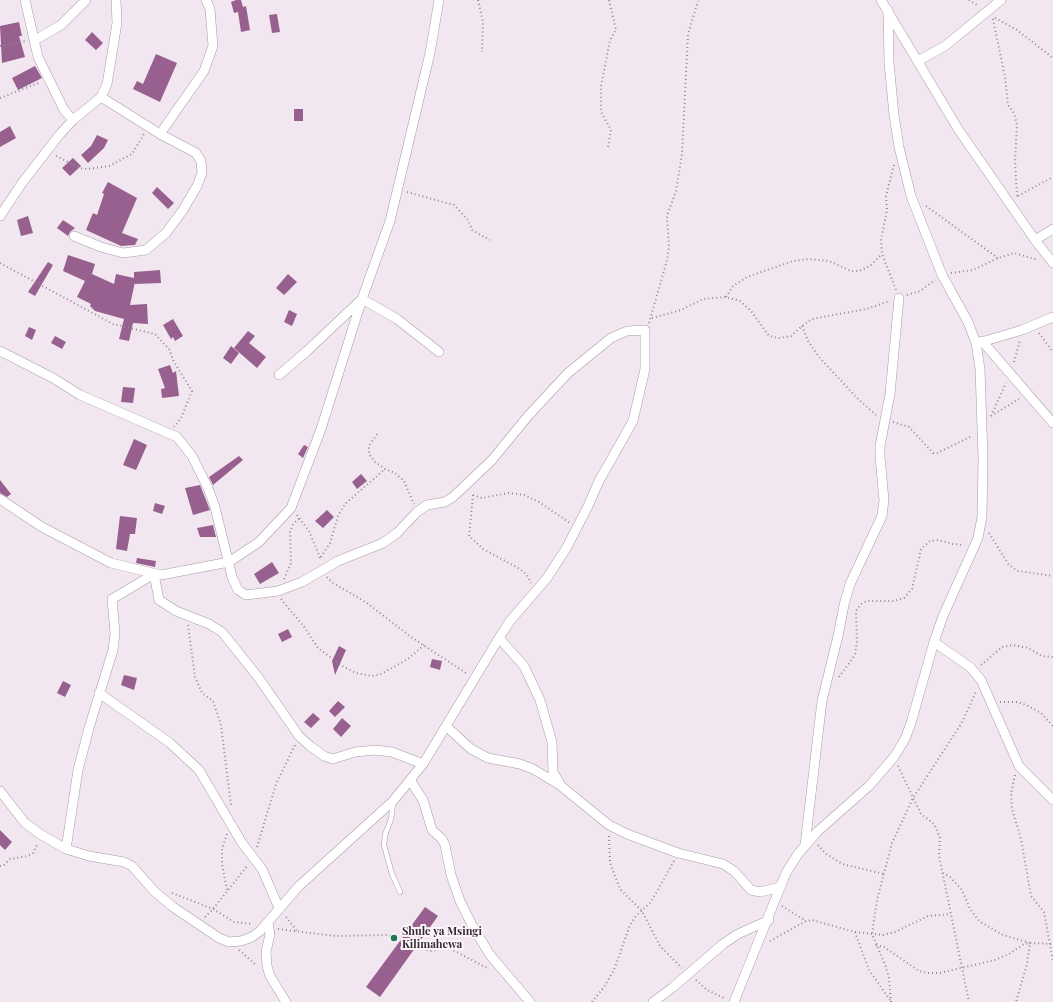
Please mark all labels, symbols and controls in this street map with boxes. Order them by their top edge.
place label: Shule ya Msingi Kilimahewa [402,925,482,951]
marker: Shule ya Msingi Kilimahewa [389,933,399,943]

